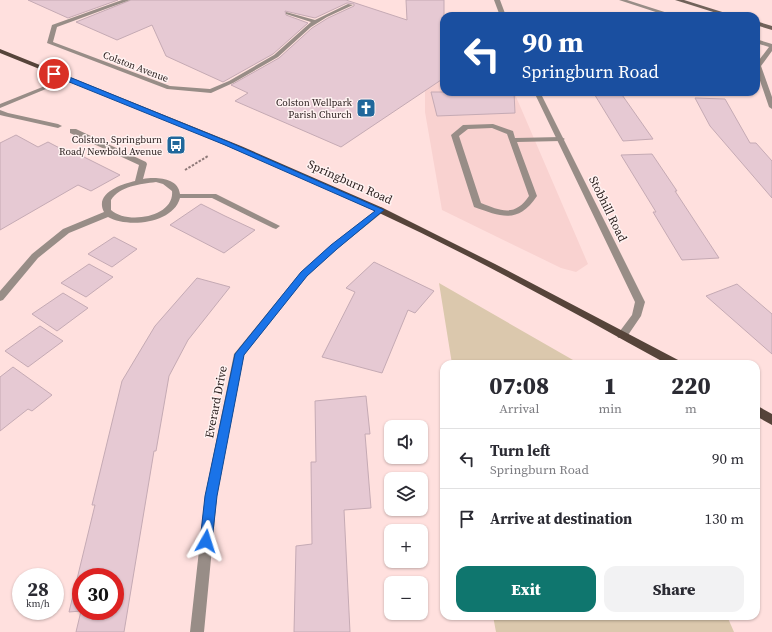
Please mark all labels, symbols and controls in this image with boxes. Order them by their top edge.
text: 90 m [522,23,584,61]
icon: left [456,28,508,80]
street label: Colston Avenue [101,48,170,85]
pin [37,57,71,91]
text: Springburn Road [522,59,659,84]
icon: arrive [43,63,65,85]
place label: Colston Wellpark Parish Church [276,96,353,121]
church icon: Colston Wellpark Parish Church [355,97,377,119]
place label: Colston, Springburn Road/ Newbold Avenue [59,133,162,158]
bus stop icon: Colston, Springburn Road/ Newbold Avenue [165,134,187,156]
street label: Springburn Road [305,156,395,208]
street label: Stobhill Road [585,174,631,245]
street label: Everard Drive [201,364,231,440]
text: 07:08 [489,369,549,402]
text: 1 [604,369,617,402]
text: 220 [671,369,711,402]
text: Arrival [499,400,539,417]
text: min [598,400,622,417]
text: m [685,400,697,417]
map controls [384,420,428,620]
button: sound [384,420,428,464]
text: Turn left [490,440,550,461]
icon: left [456,448,478,470]
text: 90 m [712,448,744,469]
text: Springburn Road [490,461,589,478]
button: layers [384,472,428,516]
icon: arrive [456,508,478,530]
text: Arrive at destination [490,508,632,529]
text: 130 m [704,508,744,529]
position arrow [185,520,227,562]
button: + [384,524,428,568]
button: Exit [456,566,596,612]
button: Share [604,566,744,612]
speed limit sign: 30 [72,568,124,620]
text: 28 [27,575,49,603]
button: − [384,576,428,620]
text: km/h [26,597,50,610]

